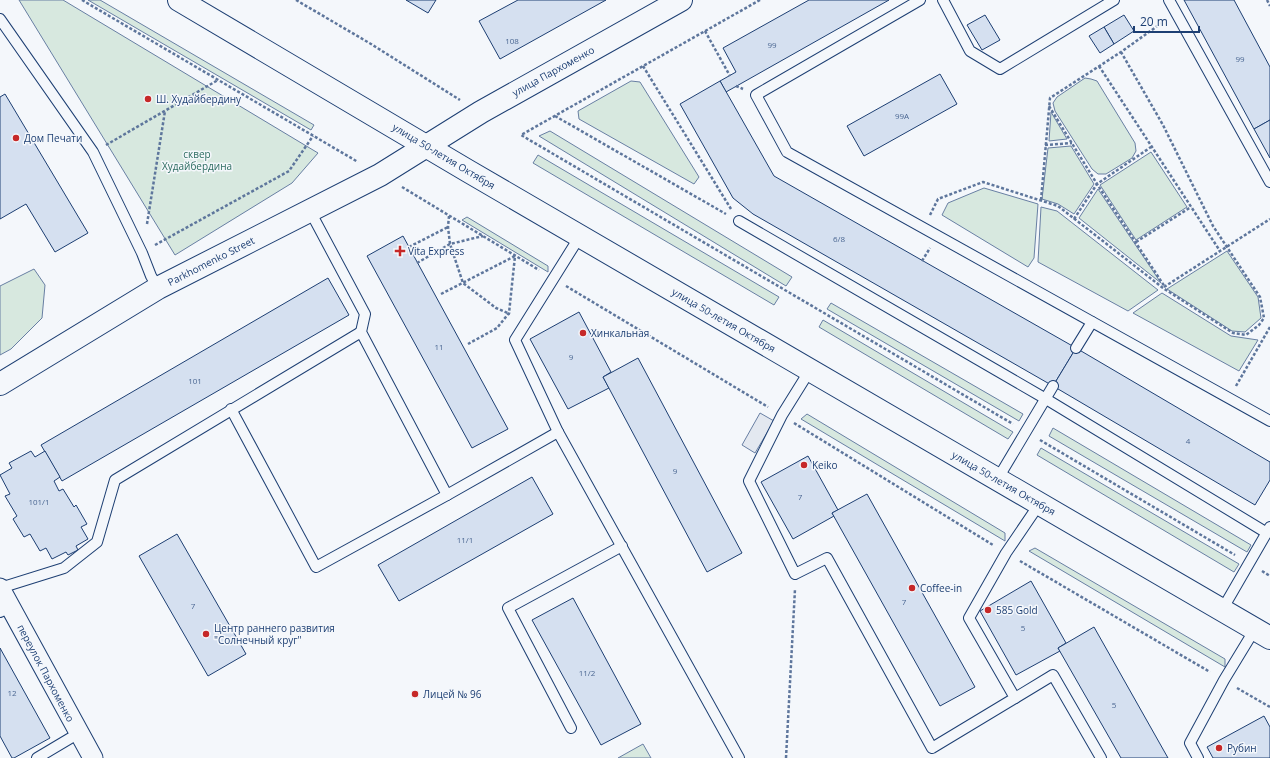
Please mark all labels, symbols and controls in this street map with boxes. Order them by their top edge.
scale bar [1134,8,1199,34]
text: 20 m [1140,13,1168,30]
house number: 108 [505,35,519,46]
house number: 99 [767,39,777,50]
street label: улица Пархоменко [509,43,597,99]
house number: 99 [1235,53,1245,64]
place label: Ш. Худайбердину [156,92,242,106]
marker: Ш. Худайбердину [143,94,153,104]
house number: 99А [895,110,910,121]
street label: улица 50-летия Октября [390,120,498,192]
place label: Дом Печати [24,131,82,145]
marker: Дом Печати [11,133,21,143]
park label: сквер Худайбердина [162,147,232,173]
street label: Parkhomenko Street [165,233,257,289]
house number: 6/8 [833,233,845,244]
place label: Vita Express [408,244,465,258]
marker: Vita Express [395,246,405,256]
street label: улица 50-летия Октября [670,285,778,355]
place label: Хинкальная [591,326,649,340]
marker: Хинкальная [578,328,588,338]
house number: 11 [434,341,444,352]
house number: 9 [569,351,574,362]
house number: 101 [188,375,202,386]
house number: 4 [1186,435,1191,446]
street label: улица 50-летия Октября [950,448,1058,518]
place label: Keiko [812,458,838,472]
marker: Keiko [799,460,809,470]
house number: 9 [673,465,678,476]
house number: 7 [798,491,803,502]
house number: 101/1 [28,496,50,507]
house number: 11/1 [457,534,473,545]
place label: Coffee-in [920,581,962,595]
marker: Coffee-in [907,583,917,593]
house number: 7 [902,596,907,607]
house number: 7 [191,600,196,611]
place label: 585 Gold [996,603,1038,617]
marker: 585 Gold [983,605,993,615]
place label: Центр раннего развития "Солнечный круг" [214,621,335,647]
street label: переулок Пархоменко [14,622,78,724]
house number: 5 [1021,622,1026,633]
marker: Центр раннего развития "Солнечный круг" [201,629,211,639]
house number: 11/2 [579,667,596,678]
house number: 12 [7,687,17,698]
place label: Лицей № 96 [423,687,482,701]
marker: Лицей № 96 [410,689,420,699]
house number: 5 [1112,699,1117,710]
place label: Рубин [1227,741,1257,755]
marker: Рубин [1214,743,1224,753]

